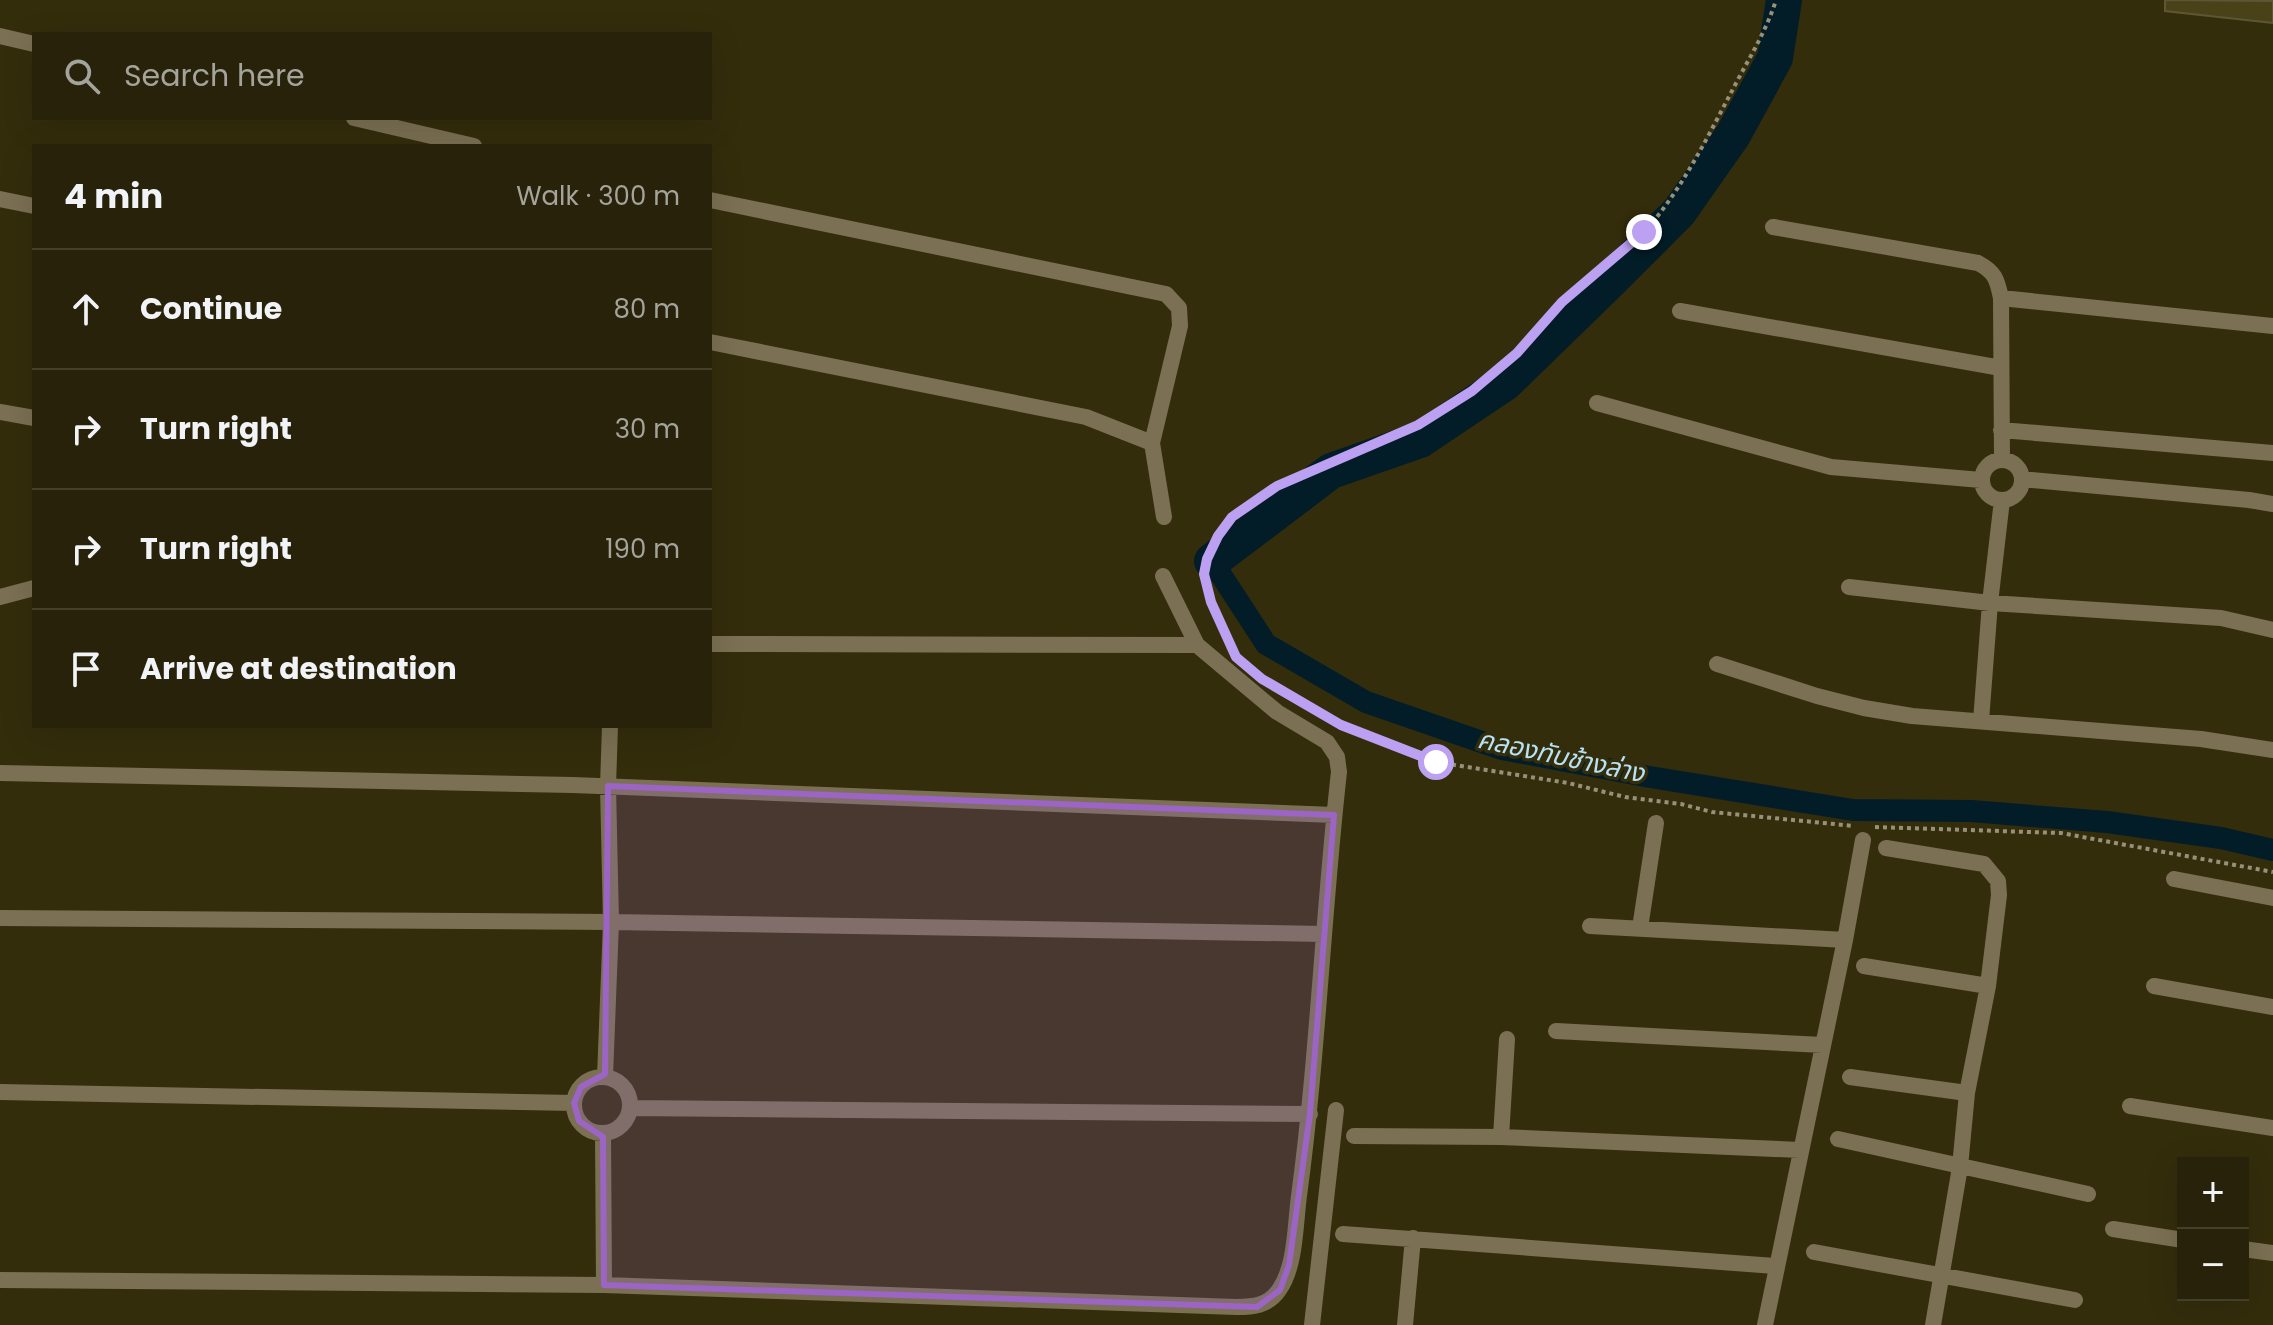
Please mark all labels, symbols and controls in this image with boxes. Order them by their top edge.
search box [32,32,712,120]
icon: search [60,54,104,98]
text: Search here [124,54,305,97]
text: 4 min [64,172,163,220]
text: Walk · 300 m [516,178,680,214]
route end [1626,214,1662,250]
icon: ahead [64,287,108,331]
text: Continue [140,287,282,330]
text: 80 m [614,291,680,327]
icon: right [64,407,108,451]
text: Turn right [140,407,292,450]
text: 30 m [615,411,680,447]
icon: right [64,527,108,571]
text: Turn right [140,527,292,570]
text: 190 m [605,531,680,567]
icon: arrive [64,647,108,691]
text: Arrive at destination [140,647,457,690]
water label: คลองทับช้างล่าง [1474,721,1649,791]
route start [1418,744,1454,780]
map controls [2177,1157,2249,1301]
button: + [2177,1157,2249,1229]
button: − [2177,1229,2249,1301]

